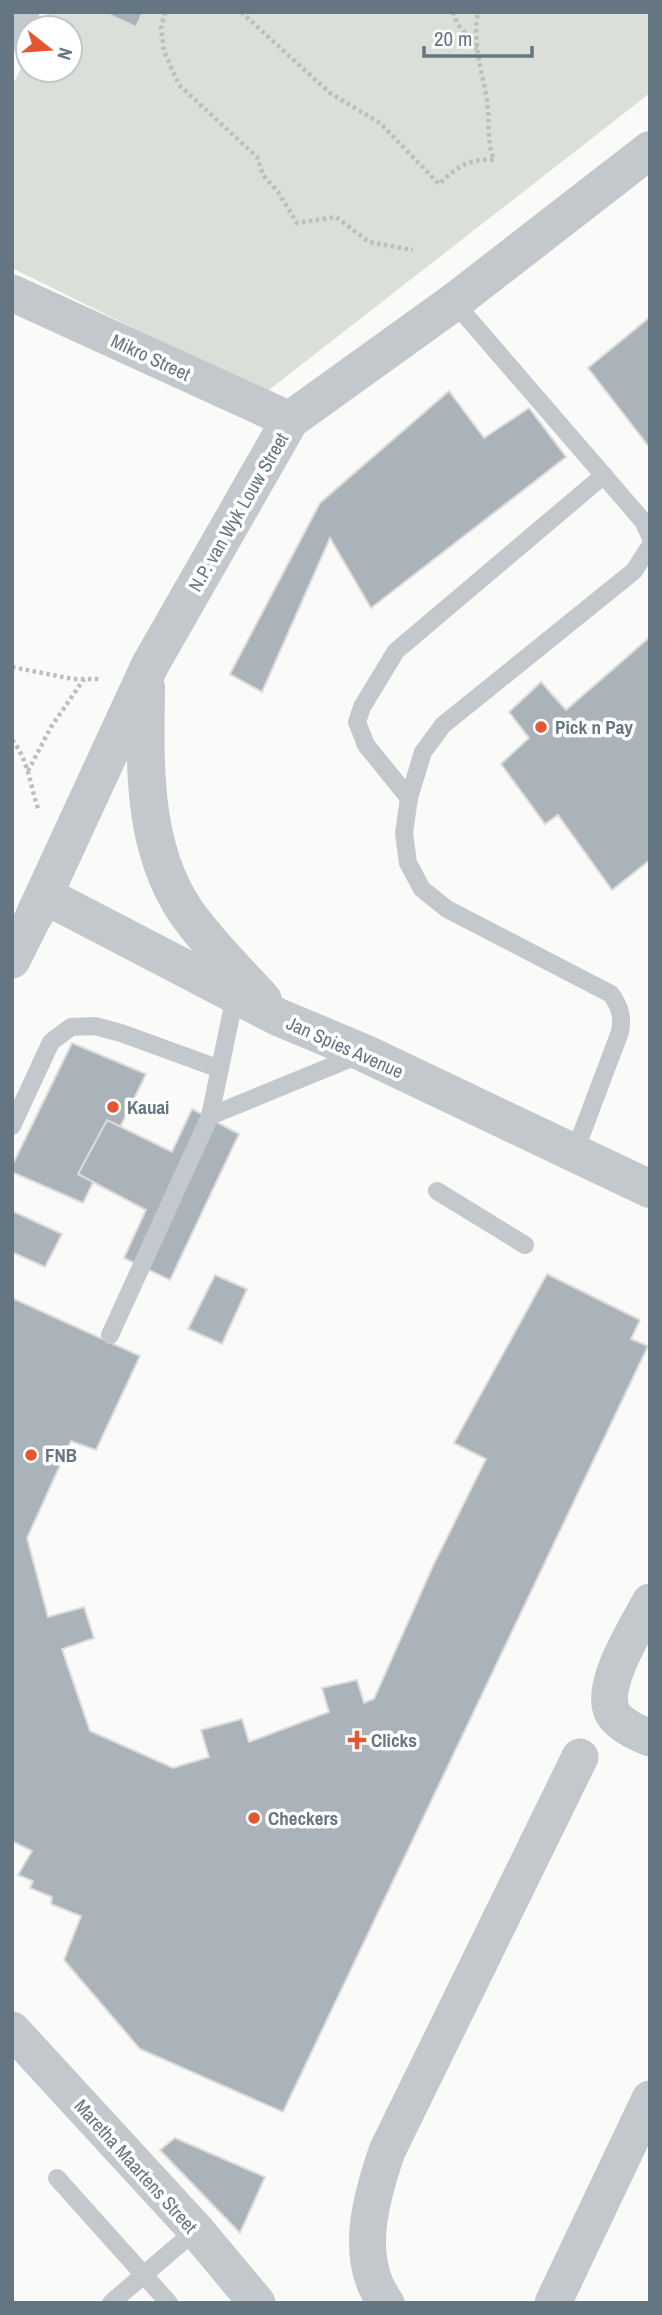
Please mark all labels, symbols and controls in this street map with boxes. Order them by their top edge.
north arrow [14,14,84,84]
scale bar [424,14,532,58]
text: 20 m [434,24,472,53]
text: N [51,45,79,63]
street label: Mikro Street [107,327,196,387]
street label: N.P. van Wyk Louw Street [182,427,295,596]
place label: Pick n Pay [555,714,633,740]
marker: Pick n Pay [533,719,549,735]
street label: Jan Spies Avenue [282,1010,408,1084]
place label: Kauai [127,1094,169,1120]
marker: Kauai [105,1099,121,1115]
place label: FNB [45,1442,77,1468]
marker: FNB [23,1447,39,1463]
place label: Clicks [371,1727,417,1753]
marker: Clicks [349,1732,365,1748]
place label: Checkers [268,1805,338,1831]
marker: Checkers [246,1810,262,1826]
street label: Maretha Maartens Street [69,2093,204,2239]

